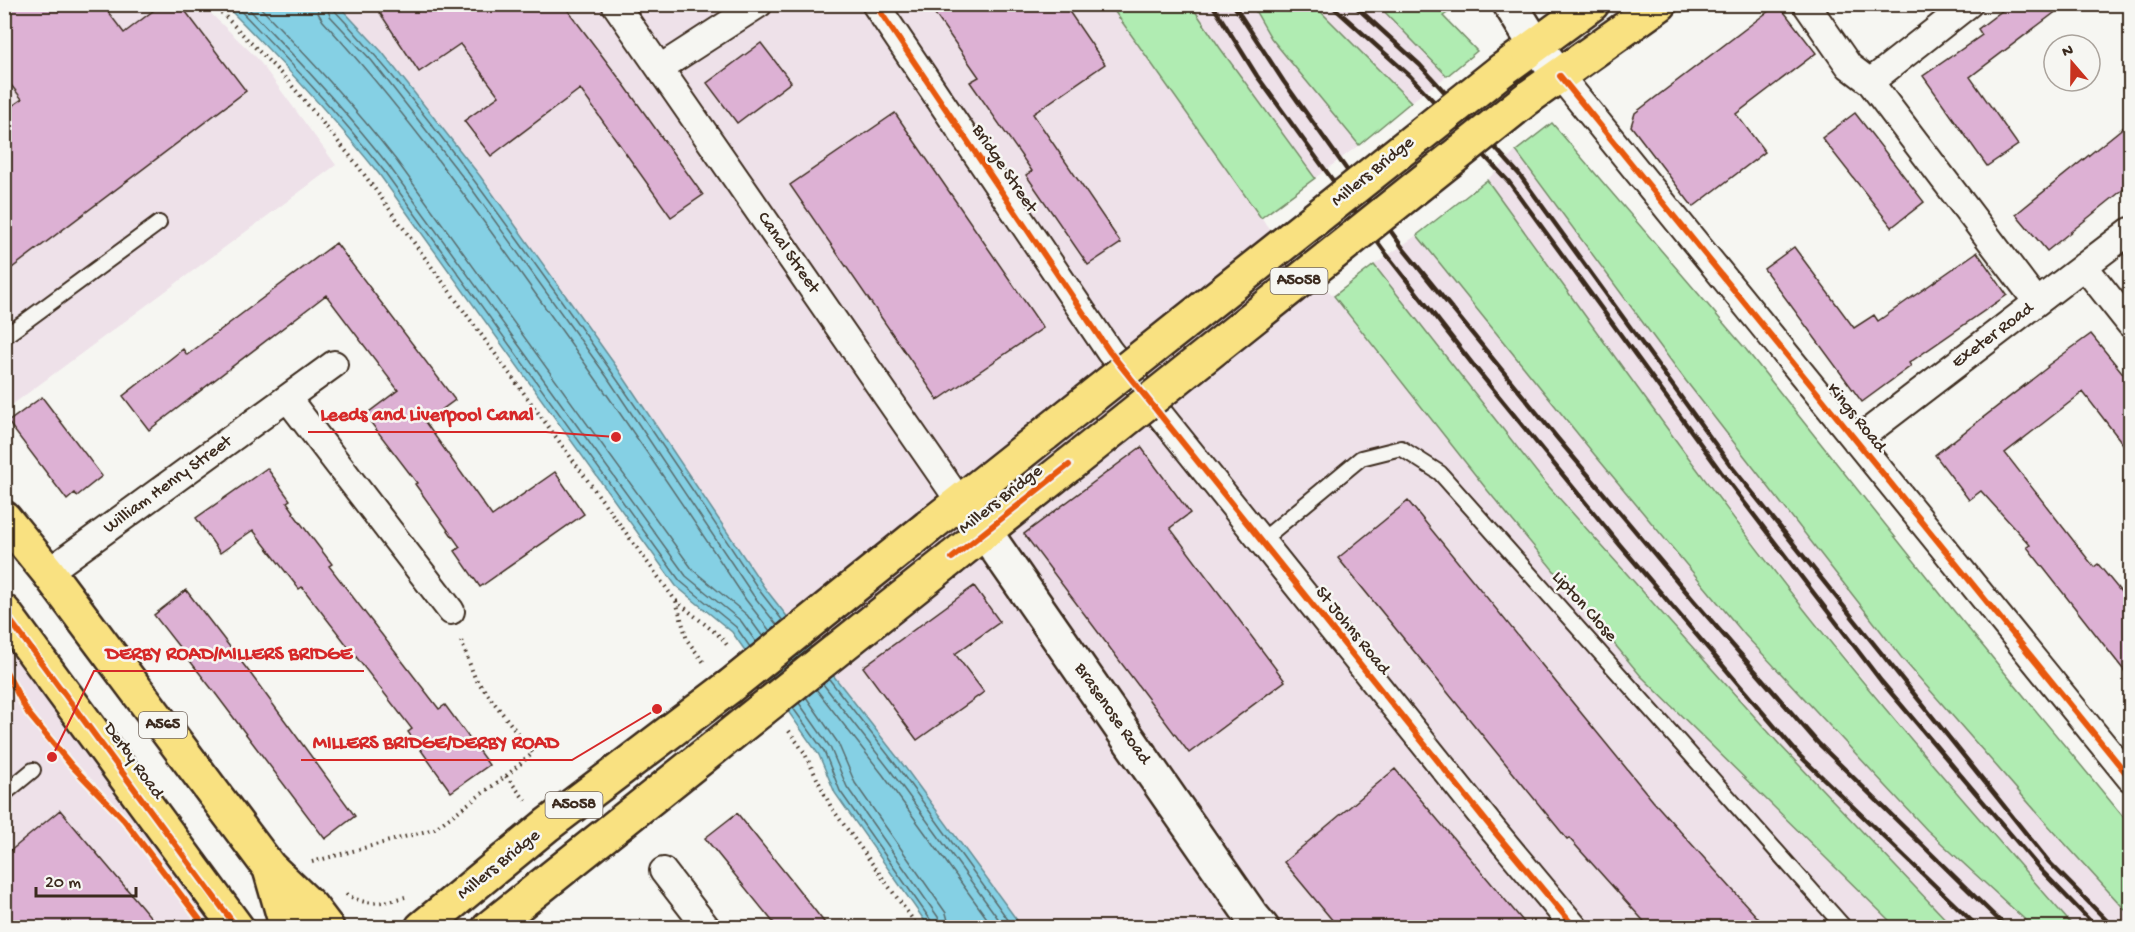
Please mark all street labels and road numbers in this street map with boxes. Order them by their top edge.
street label: Bridge Street [966,120,1042,218]
street label: Millers Bridge [1327,132,1419,212]
street label: Canal Street [752,208,825,299]
road number: A5058 [1270,268,1328,294]
street label: Exeter Road [1948,298,2039,373]
street label: Kings Road [1822,379,1891,458]
street label: William Henry Street [100,430,238,539]
street label: Millers Bridge [955,460,1048,539]
street label: Lipton Close [1547,567,1622,647]
street label: St Johns Road [1310,583,1395,680]
street label: Brasenose Road [1069,658,1156,770]
road number: A565 [139,712,187,738]
street label: Derby Road [98,718,169,804]
road number: A5058 [546,792,602,818]
street label: Millers Bridge [453,825,545,905]

